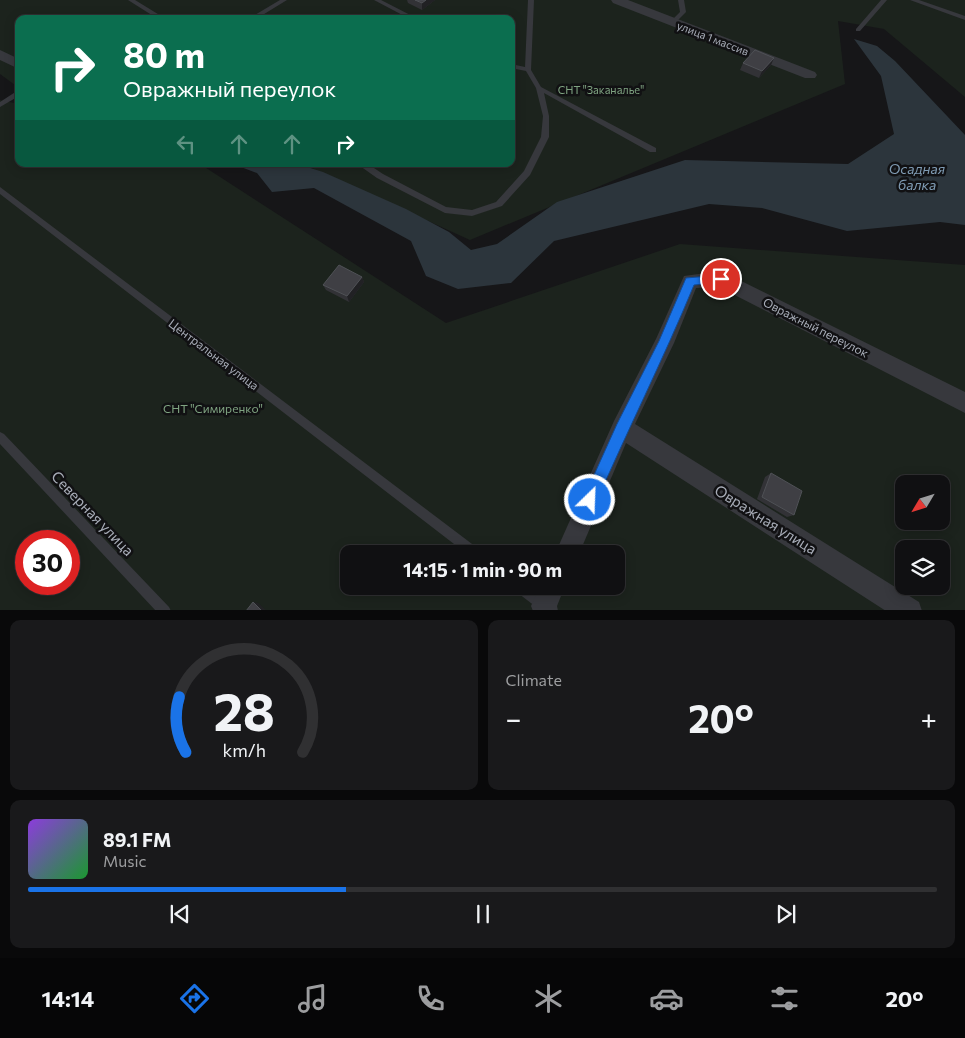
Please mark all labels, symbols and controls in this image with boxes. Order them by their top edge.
street label: улица 1 массив [675,18,751,58]
text: 80 m [123,32,205,75]
icon: right [40,35,105,100]
text: Овражный переулок [123,75,336,102]
park label: СНТ "Заканалье" [558,83,644,96]
icon: left [172,130,200,158]
icon: ahead [225,130,253,158]
icon: ahead [278,130,306,158]
icon: right [331,130,359,158]
water label: Осадная балка [889,160,945,193]
pin [700,258,742,300]
icon: arrive [707,265,735,293]
street label: Овражный переулок [761,294,872,360]
street label: Центральная улица [166,316,262,392]
park label: СНТ "Симиренко" [163,401,263,415]
street label: Северная улица [48,467,138,559]
position arrow [563,473,615,525]
north arrow [895,475,950,530]
map controls [895,475,950,595]
street label: Овражная улица [712,480,820,558]
speed limit sign: 30 [15,530,80,595]
button: layers [895,540,950,595]
text: 14:15 · 1 min · 90 m [403,558,562,581]
text: Climate [506,670,562,689]
text: 28 [213,678,274,742]
text: 20° [688,694,754,741]
text: − [506,701,521,735]
text: + [921,701,937,735]
text: km/h [222,739,265,761]
text: 89.1 FM [103,828,171,851]
text: Music [103,851,147,870]
icon: previous [166,900,194,928]
icon: pause [469,900,497,928]
icon: next [772,900,800,928]
icon: directions [177,981,212,1016]
icon: music [295,981,330,1016]
icon: phone [413,981,448,1016]
icon: climate [531,981,566,1016]
icon: car [649,981,684,1016]
icon: filters [767,981,802,1016]
text: 14:14 [42,985,94,1012]
text: 20° [885,985,923,1012]

